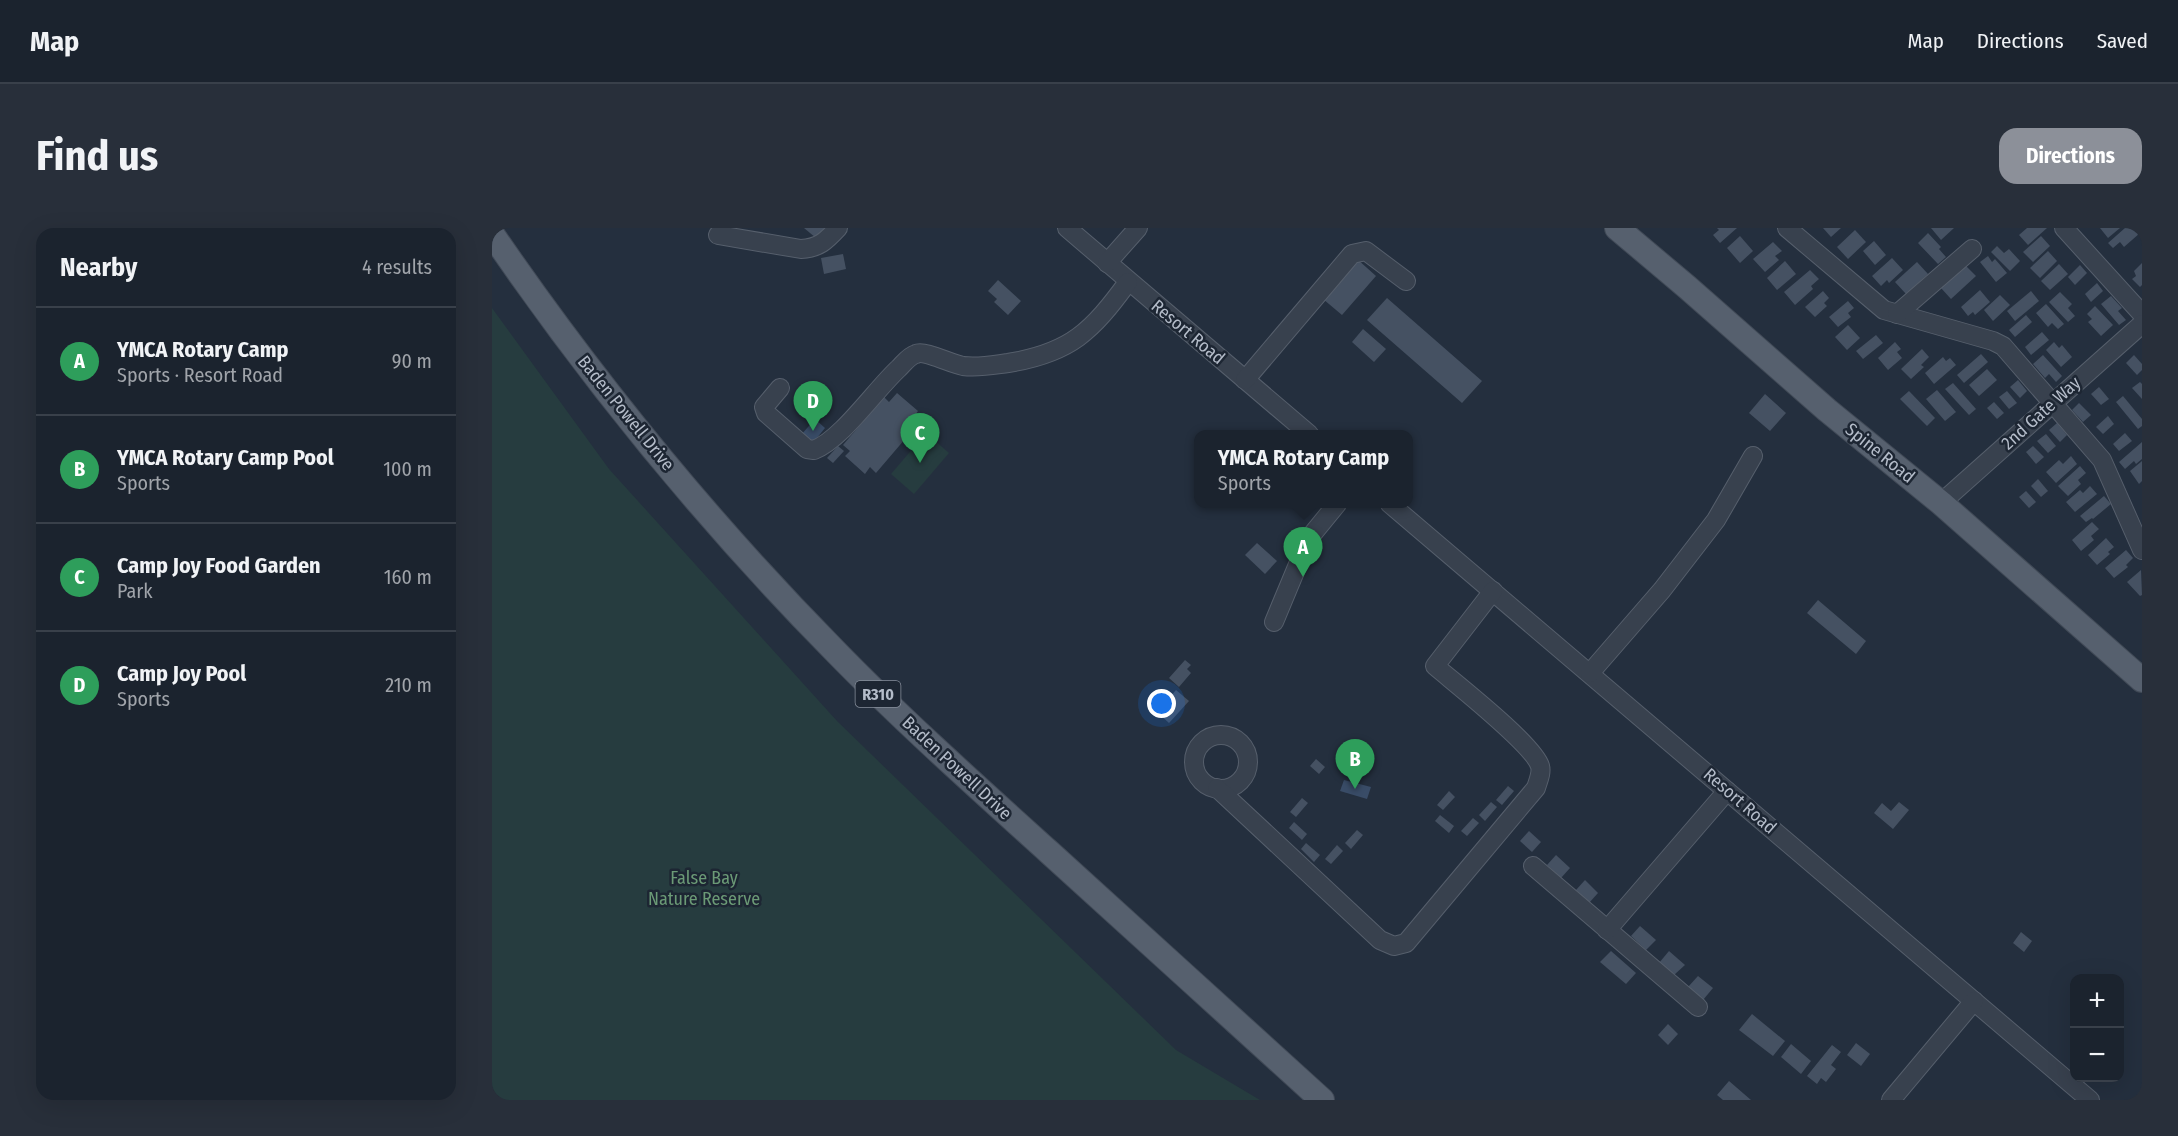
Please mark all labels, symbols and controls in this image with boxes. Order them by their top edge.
text: Map [30,25,79,58]
text: Map [1907,28,1944,54]
text: Directions [1977,28,2064,54]
text: Saved [2097,28,2148,54]
button: Directions [1999,128,2142,184]
text: Find us [36,131,158,181]
text: Nearby [60,252,137,283]
text: 4 results [362,255,432,279]
street label: Resort Road [1147,295,1229,369]
text: YMCA Rotary Camp [117,336,288,363]
text: A [74,349,85,373]
text: 90 m [392,349,432,373]
street label: Baden Powell Drive [573,351,679,475]
text: Sports · Resort Road [117,363,283,387]
street label: 2nd Gate Way [1997,372,2085,454]
pin: D [794,382,832,431]
pin: C [900,414,940,463]
street label: Spine Road [1841,418,1919,488]
popup [1194,430,1413,508]
text: YMCA Rotary Camp Pool [117,444,334,471]
text: YMCA Rotary Camp [1218,444,1389,471]
text: B [74,457,85,481]
text: 100 m [383,457,432,481]
text: Sports [117,471,170,495]
text: Sports [1218,471,1271,495]
pin: A [1284,528,1322,577]
text: Camp Joy Food Garden [117,552,321,579]
text: C [74,565,85,589]
text: 160 m [384,565,432,589]
text: Park [117,579,153,603]
text: Camp Joy Pool [117,660,246,687]
text: D [74,673,85,697]
text: 210 m [385,673,432,697]
road number: R310 [856,681,900,707]
text: Sports [117,687,170,711]
your location [1147,689,1176,718]
street label: Baden Powell Drive [898,712,1016,824]
pin: B [1336,740,1374,789]
street label: Resort Road [1699,763,1781,839]
park label: False Bay Nature Reserve [648,867,760,910]
map controls [2070,974,2124,1082]
button: + [2070,974,2124,1028]
button: − [2070,1028,2124,1082]

